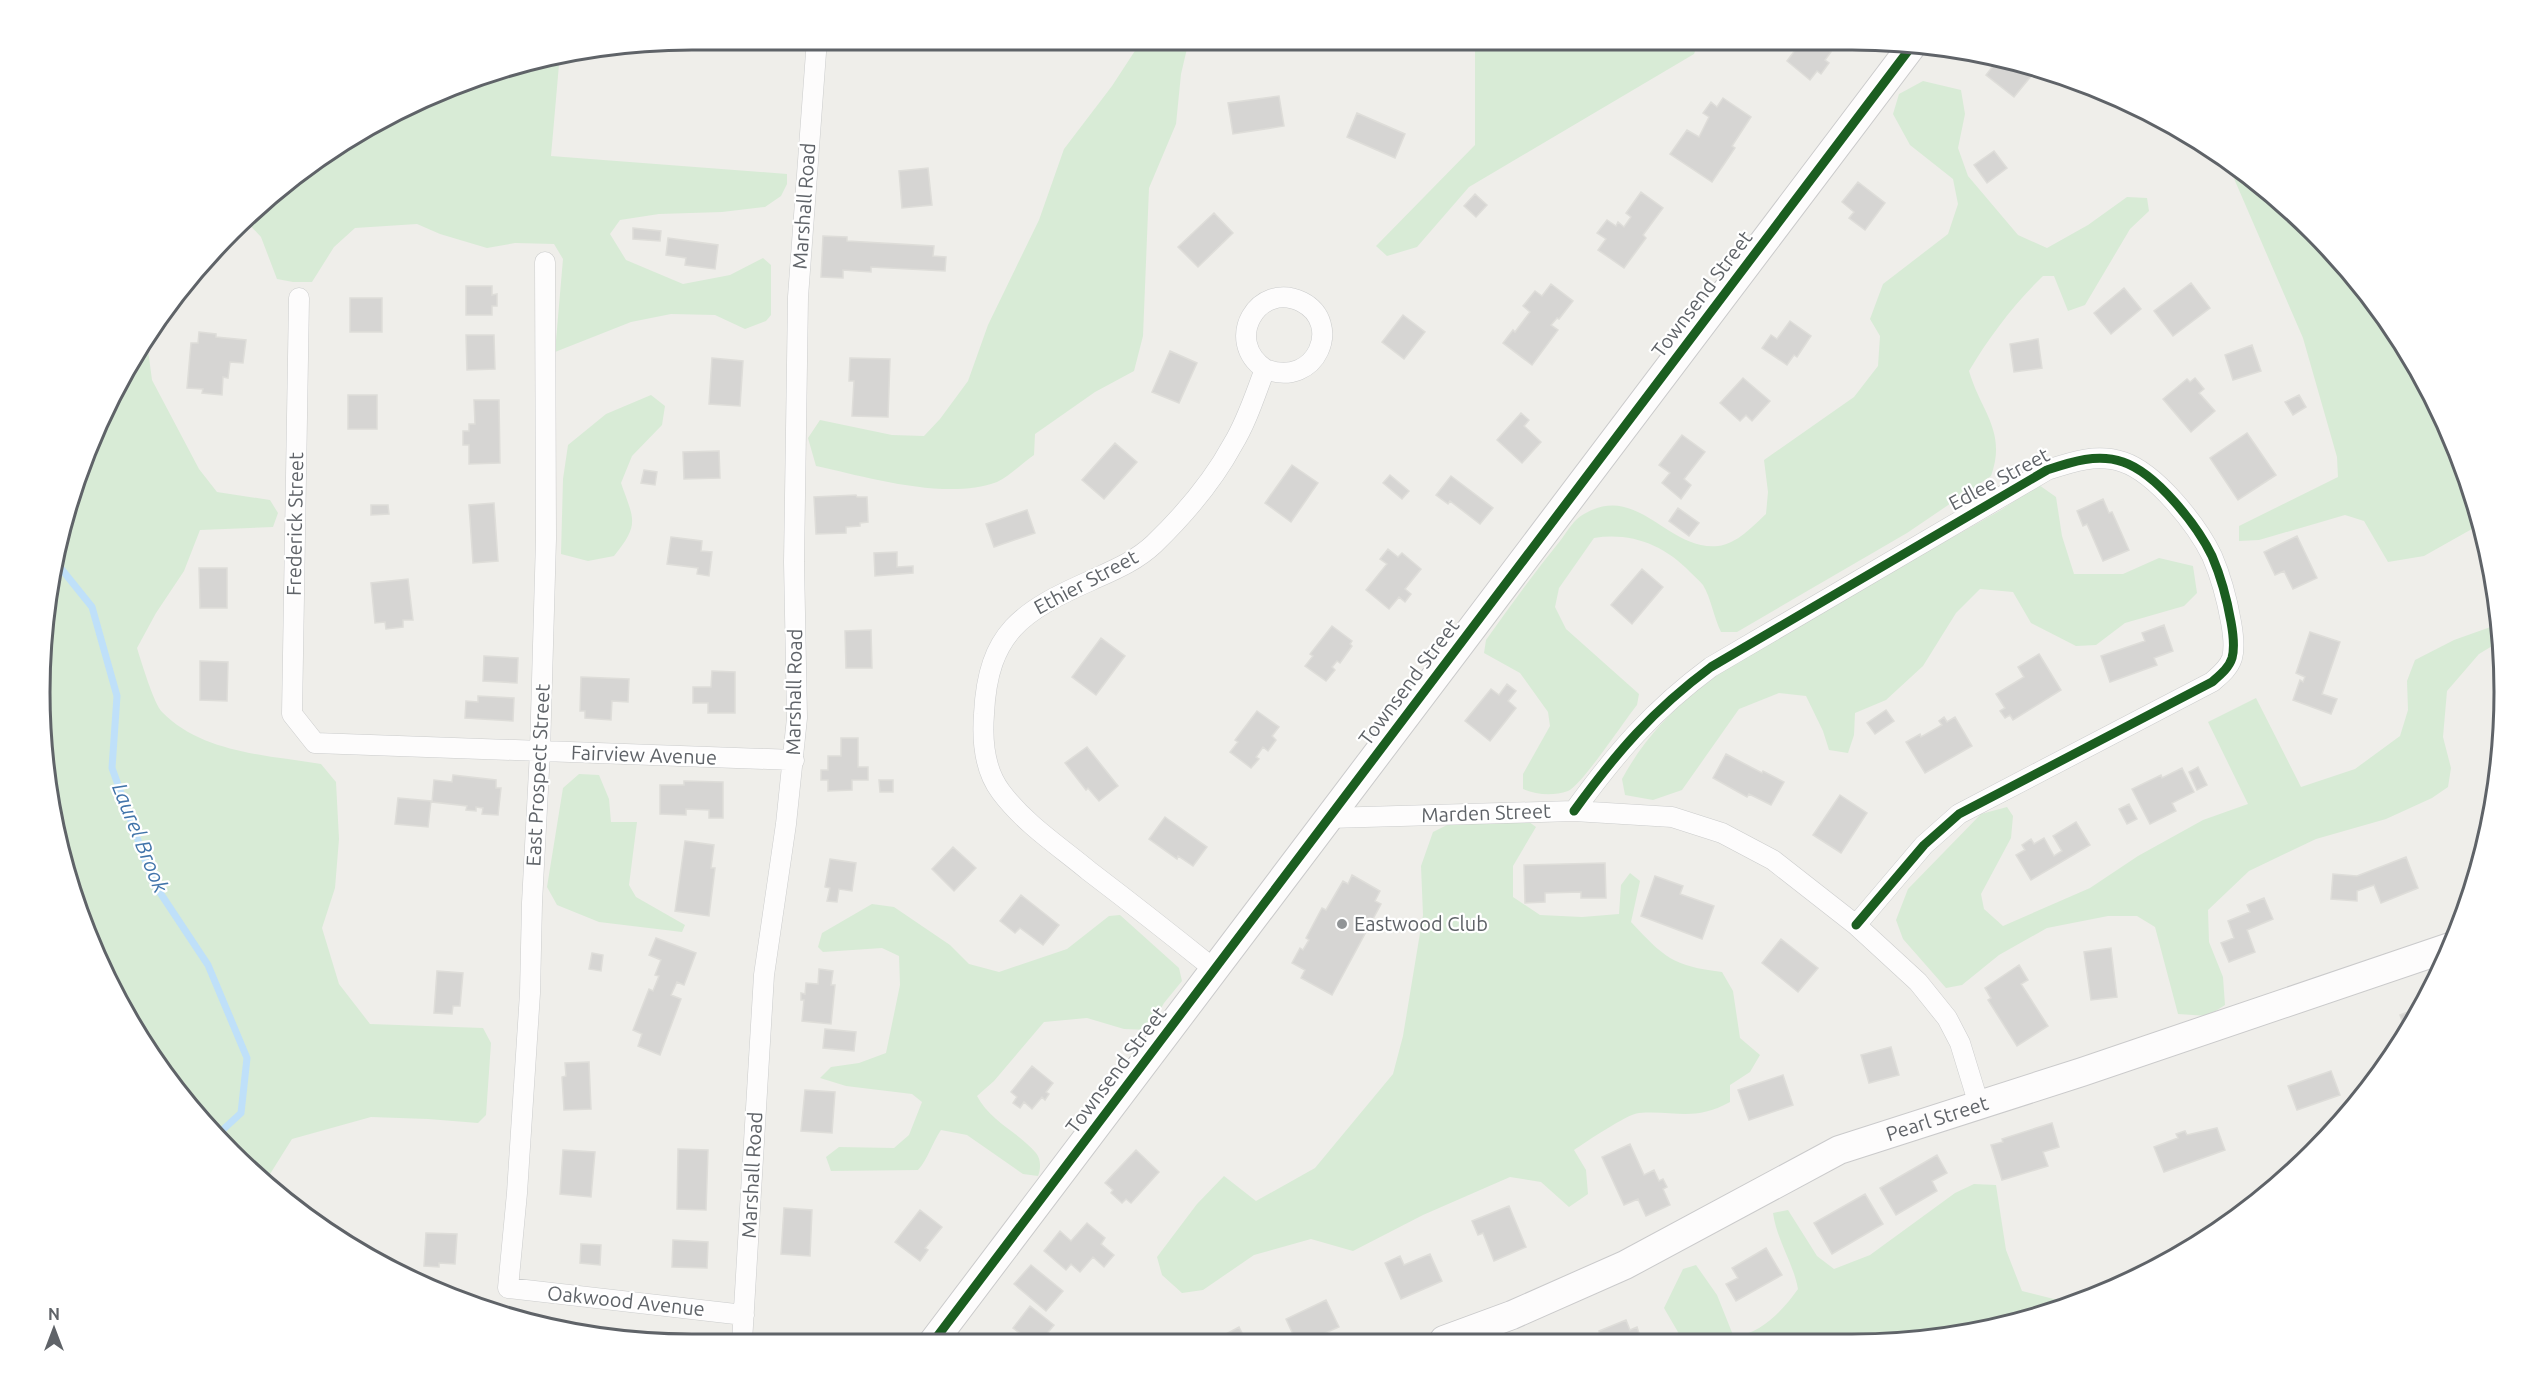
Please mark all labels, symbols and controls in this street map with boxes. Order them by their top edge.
street label: Marshall Road [788,142,819,270]
street label: Townsend Street [1647,226,1757,361]
street label: Edlee Street [1945,442,2053,515]
street label: Frederick Street [282,452,307,596]
street label: Ethier Street [1030,544,1142,619]
street label: Townsend Street [1354,614,1464,749]
street label: Marshall Road [781,628,806,756]
street label: East Prospect Street [521,683,554,867]
street label: Fairview Avenue [571,740,717,769]
water label: Laurel Brook [108,779,174,896]
street label: Marden Street [1421,799,1551,826]
place label: Eastwood Club [1354,912,1488,935]
marker: Eastwood Club [1335,917,1349,931]
street label: Townsend Street [1061,1002,1171,1137]
street label: Pearl Street [1883,1091,1991,1145]
street label: Marshall Road [737,1111,766,1239]
street label: Oakwood Avenue [546,1281,706,1320]
north arrow [24,1299,84,1359]
text: N [48,1305,60,1323]

